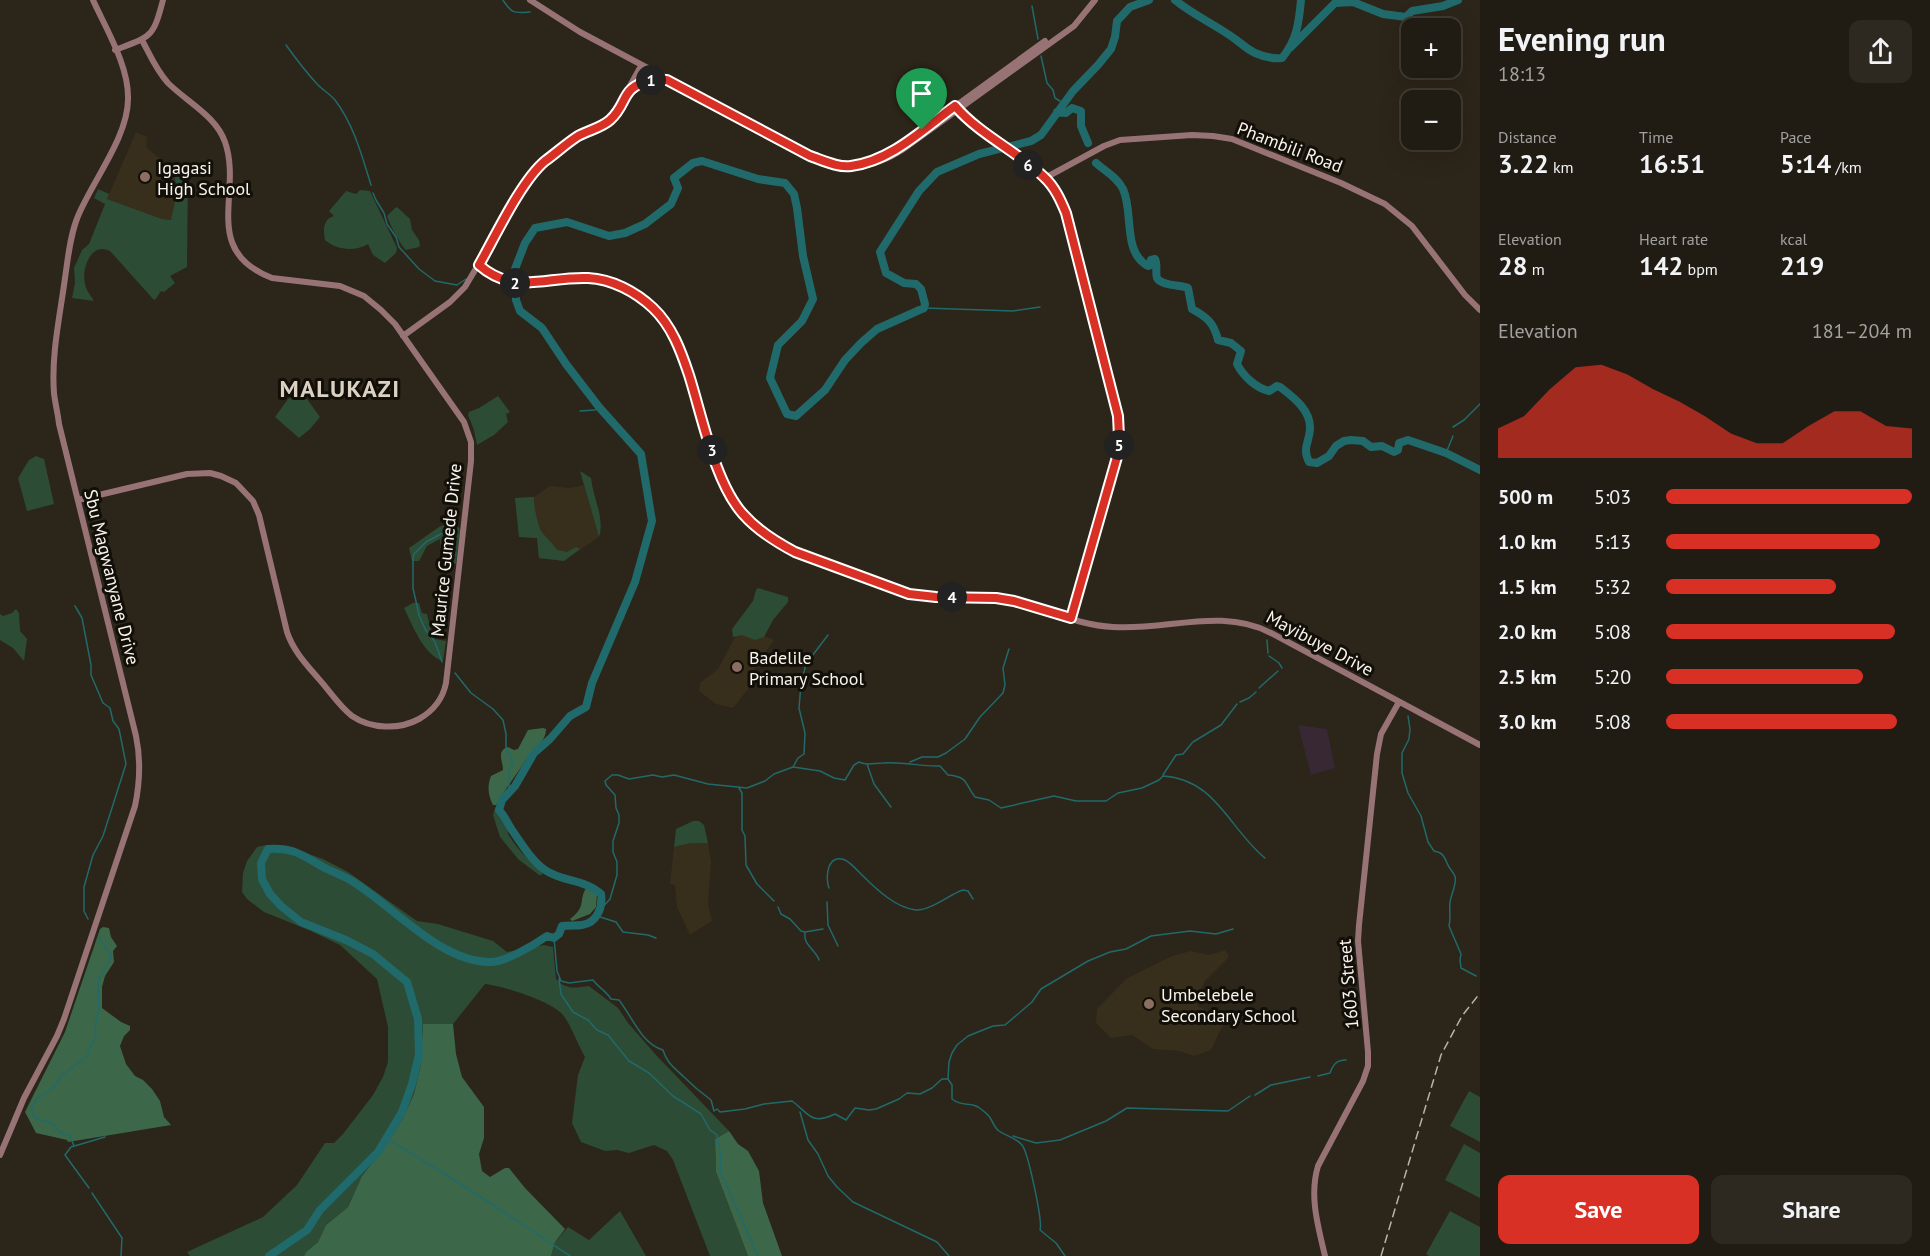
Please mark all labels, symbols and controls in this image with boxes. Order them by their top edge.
text: Evening run [1498,17,1666,60]
map controls [1401,18,1461,150]
button: + [1401,18,1461,78]
button: share [1849,20,1912,83]
text: 18:13 [1498,61,1546,87]
pin: 1 [636,65,666,95]
pin [896,68,947,130]
text: 1 [646,70,656,90]
icon: arrive [905,77,938,110]
button: − [1401,90,1461,150]
street label: Phambili Road [1234,116,1346,178]
text: Distance [1498,127,1557,147]
text: Time [1639,127,1673,147]
text: Pace [1780,127,1811,147]
text: 3.22 [1498,147,1549,180]
text: 16:51 [1639,147,1705,180]
text: 5:14 [1780,147,1831,180]
pin: 6 [1013,150,1043,180]
text: 6 [1023,155,1033,175]
place label: Igagasi High School [157,156,251,200]
text: km [1549,157,1574,177]
text: /km [1831,157,1862,177]
marker: Igagasi High School [138,170,152,184]
text: Elevation [1498,229,1562,249]
text: Heart rate [1639,229,1708,249]
text: kcal [1780,229,1807,249]
text: 28 [1498,249,1527,282]
text: 142 [1639,249,1683,282]
text: 219 [1780,249,1824,282]
text: m [1527,259,1545,279]
text: bpm [1683,259,1718,279]
pin: 2 [500,268,530,298]
text: 2 [510,273,520,293]
text: Elevation [1498,318,1578,344]
text: 181–204 m [1812,318,1912,344]
district label: MALUKAZI [279,373,401,404]
pin: 5 [1104,430,1134,460]
pin: 3 [697,435,727,465]
text: 5 [1114,435,1124,455]
text: 3 [707,440,717,460]
street label: Maurice Gumede Drive [425,462,467,638]
text: 500 m [1498,484,1553,510]
text: 5:03 [1594,484,1631,510]
street label: Sbu Magwanyane Drive [79,487,145,667]
text: 1.0 km [1498,529,1557,555]
text: 5:13 [1594,529,1631,555]
text: 1.5 km [1498,574,1557,600]
text: 5:32 [1594,574,1631,600]
pin: 4 [937,582,967,612]
text: 4 [947,587,957,607]
street label: Mayibuye Drive [1262,605,1378,681]
text: 2.0 km [1498,619,1557,645]
text: 5:08 [1594,619,1631,645]
place label: Badelile Primary School [749,646,864,690]
marker: Badelile Primary School [730,660,744,674]
text: 2.5 km [1498,664,1557,690]
text: 5:20 [1594,664,1631,690]
text: 3.0 km [1498,709,1557,735]
text: 5:08 [1594,709,1631,735]
street label: 1603 Street [1333,938,1363,1030]
place label: Umbelebele Secondary School [1161,983,1297,1027]
marker: Umbelebele Secondary School [1142,997,1156,1011]
button: Save [1498,1175,1699,1244]
button: Share [1711,1175,1912,1244]

